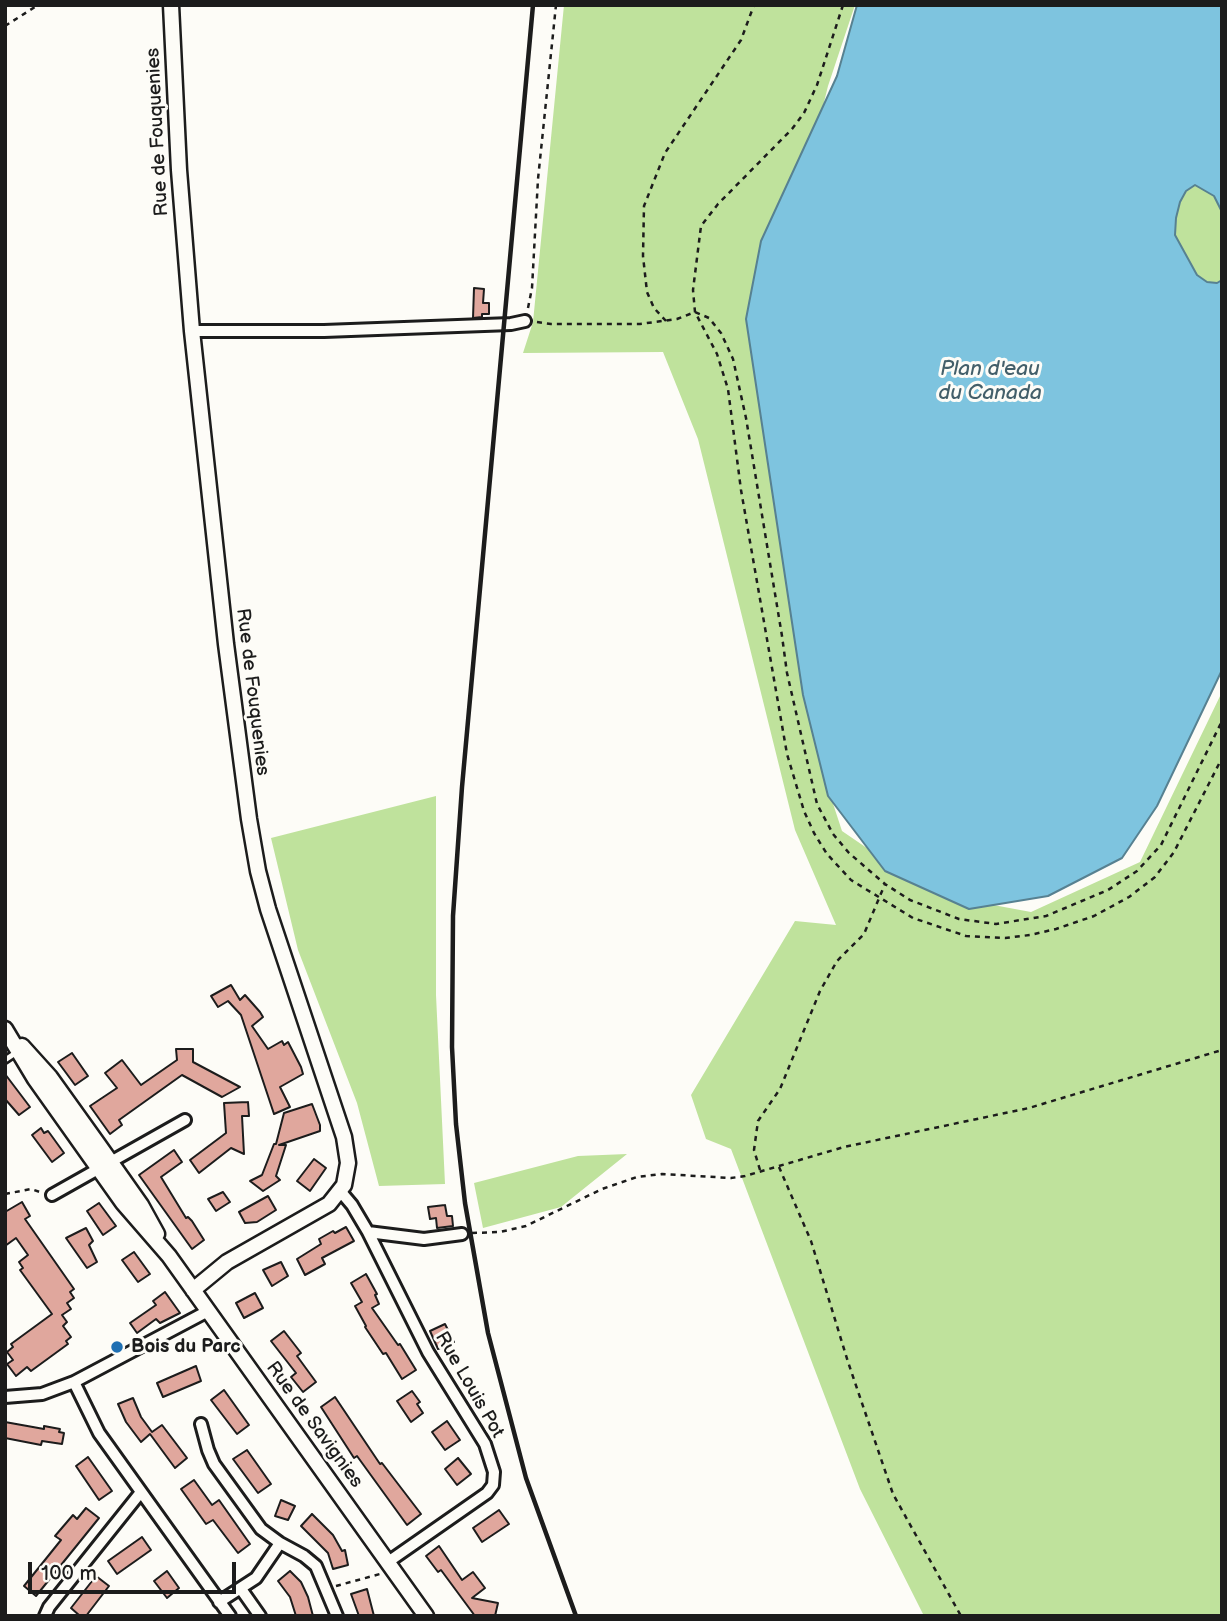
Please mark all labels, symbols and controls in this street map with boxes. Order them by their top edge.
street label: Rue de Fouquenies [142,47,174,217]
water label: Plan d'eau du Canada [938,357,1042,407]
street label: Rue de Fouquenies [230,607,274,777]
street label: Rue Louis Pot [429,1328,509,1442]
place label: Bois du Parc [131,1336,241,1358]
marker: Bois du Parc [109,1339,125,1355]
street label: Rue de Savignies [261,1357,367,1493]
scale bar [32,1548,240,1592]
text: 100 m [41,1561,97,1586]

